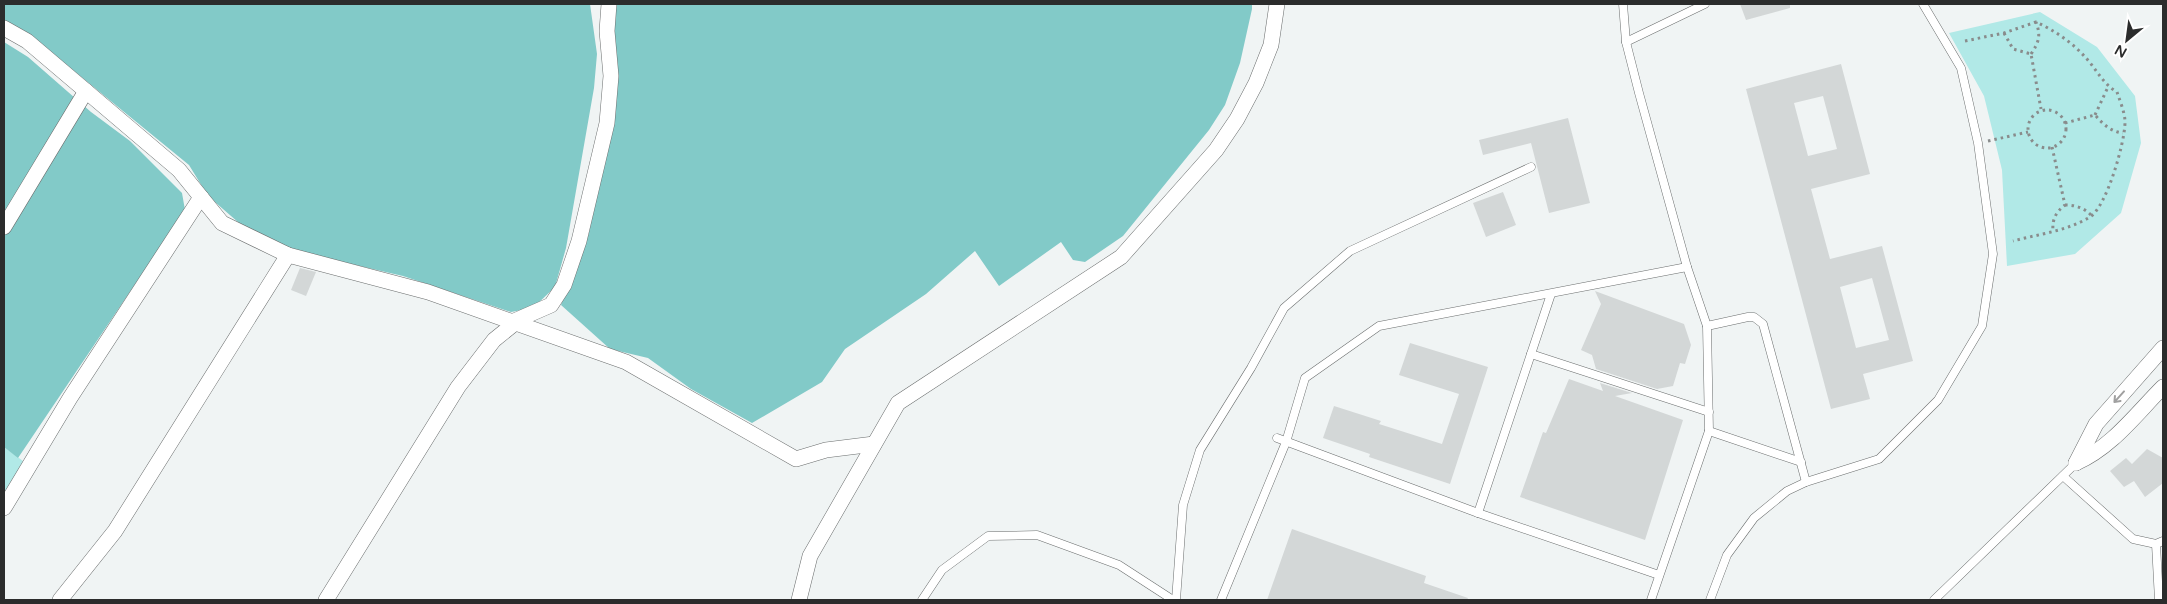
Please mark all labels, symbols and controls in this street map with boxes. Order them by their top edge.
north arrow [2102,15,2152,65]
text: N [2112,41,2130,61]
one-way arrow [2113,391,2125,404]

